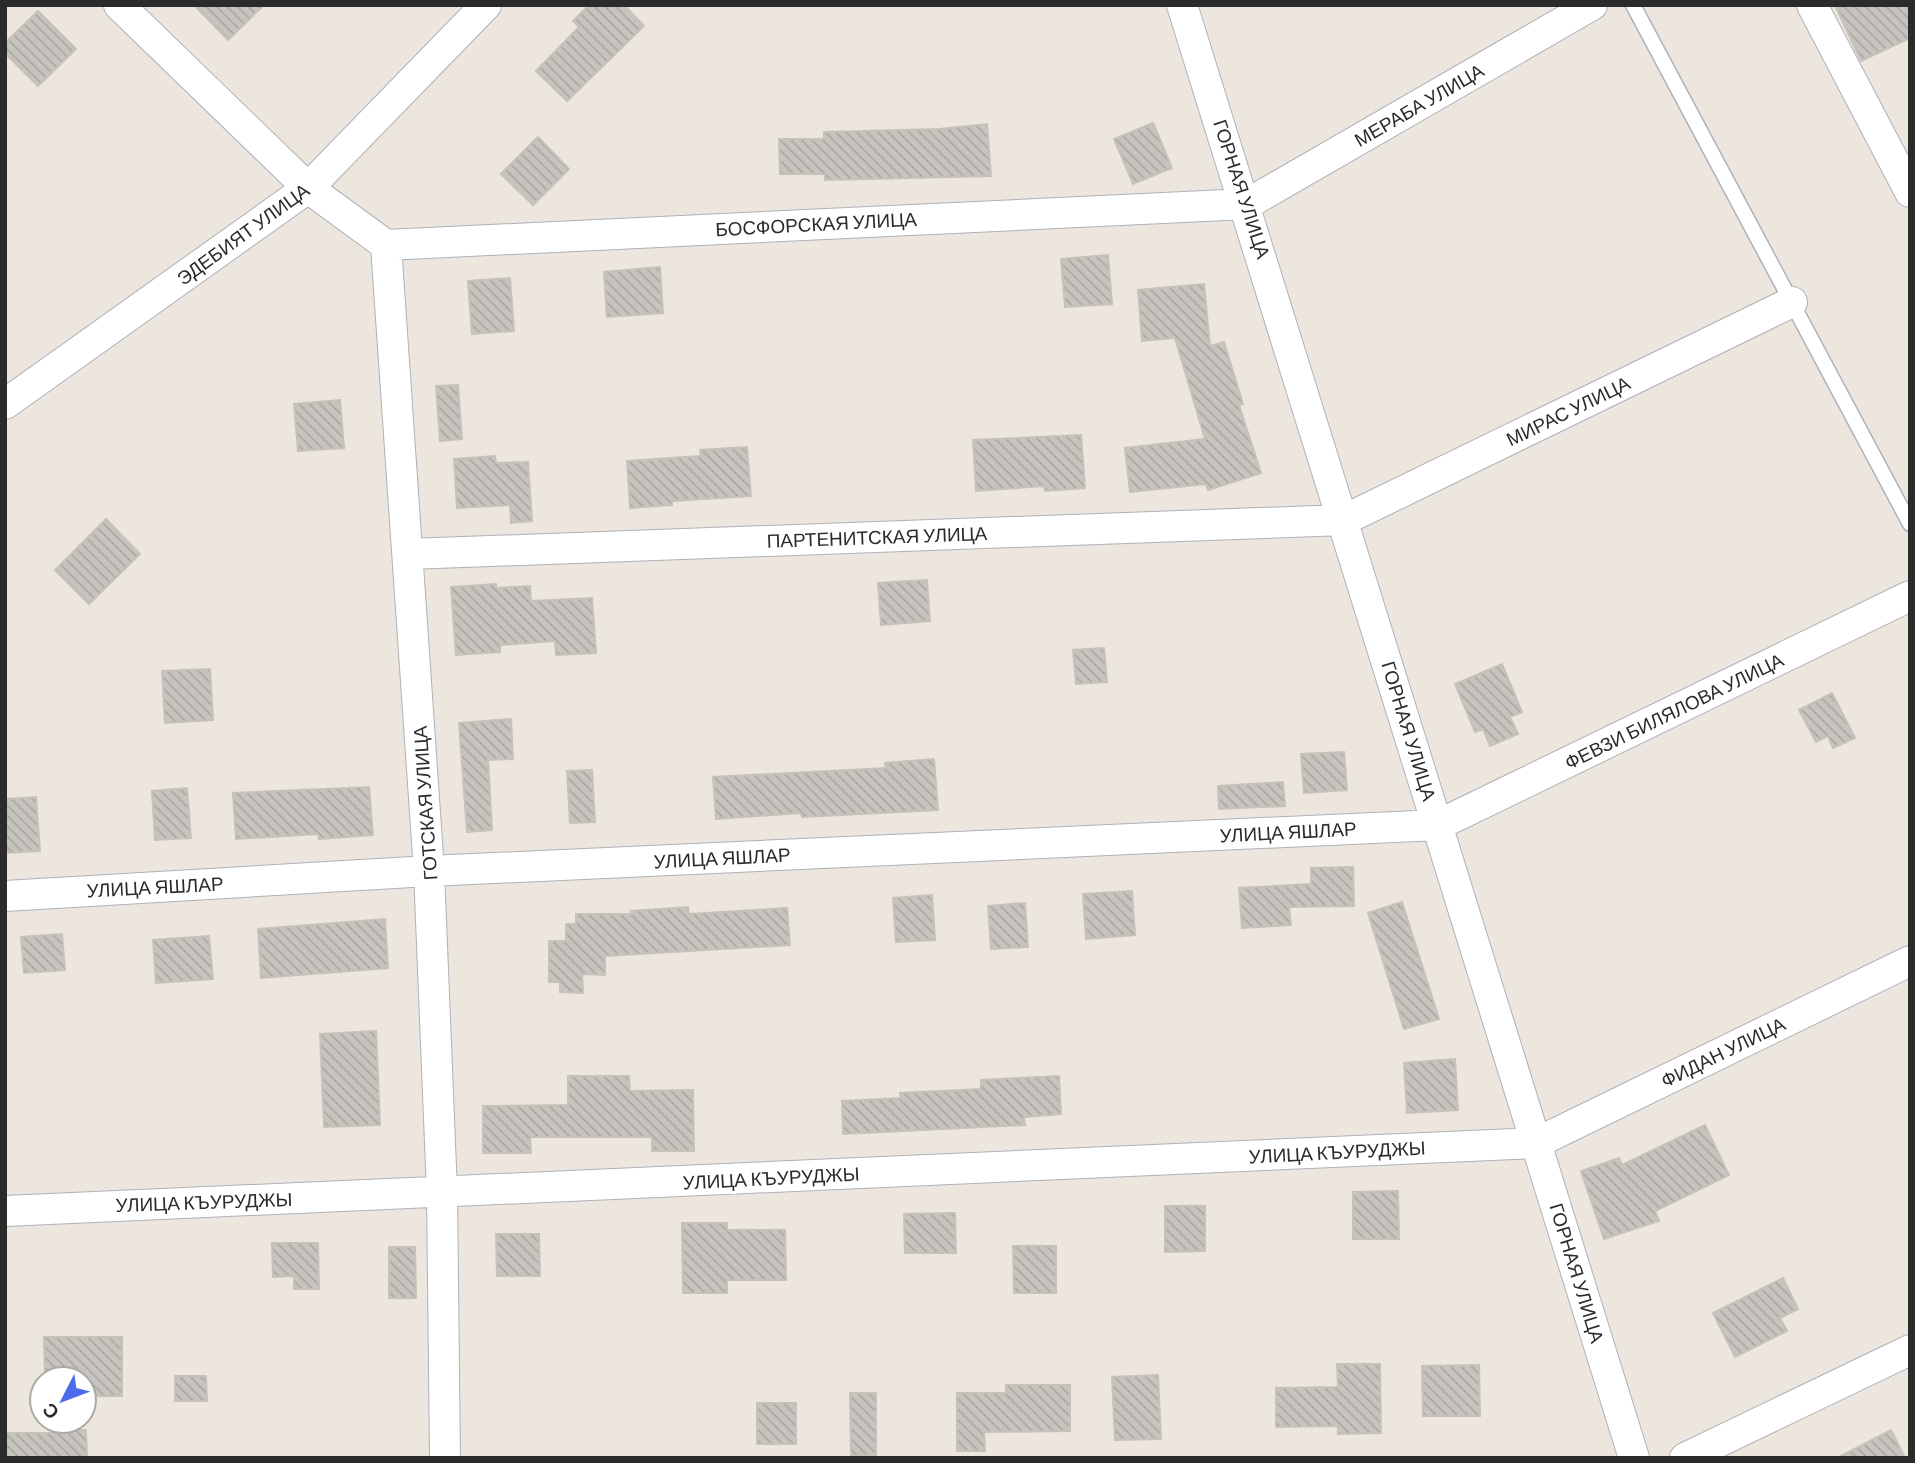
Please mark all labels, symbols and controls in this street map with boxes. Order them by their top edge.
street label: МЕРАБА УЛИЦА [1350,58,1488,151]
street label: ГОРНАЯ УЛИЦА [1209,116,1276,262]
street label: ЭДЕБИЯТ УЛИЦА [172,178,314,289]
street label: БОСФОРСКАЯ УЛИЦА [715,207,918,240]
street label: МИРАС УЛИЦА [1502,370,1634,450]
street label: ПАРТЕНИТСКАЯ УЛИЦА [766,521,988,552]
street label: ФЕВЗИ БИЛЯЛОВА УЛИЦА [1561,647,1787,774]
street label: ГОРНАЯ УЛИЦА [1377,658,1442,804]
street label: ГОТСКАЯ УЛИЦА [408,725,441,881]
street label: УЛИЦА ЯШЛАР [1219,816,1357,847]
street label: УЛИЦА ЯШЛАР [653,842,791,873]
street label: УЛИЦА ЯШЛАР [86,871,224,902]
street label: ФИДАН УЛИЦА [1657,1011,1789,1092]
street label: УЛИЦА КЪУРУДЖЫ [1248,1135,1426,1168]
street label: УЛИЦА КЪУРУДЖЫ [682,1161,860,1194]
street label: УЛИЦА КЪУРУДЖЫ [115,1187,293,1216]
street label: ГОРНАЯ УЛИЦА [1545,1200,1610,1346]
north arrow [28,1365,98,1435]
text: С [37,1399,63,1425]

